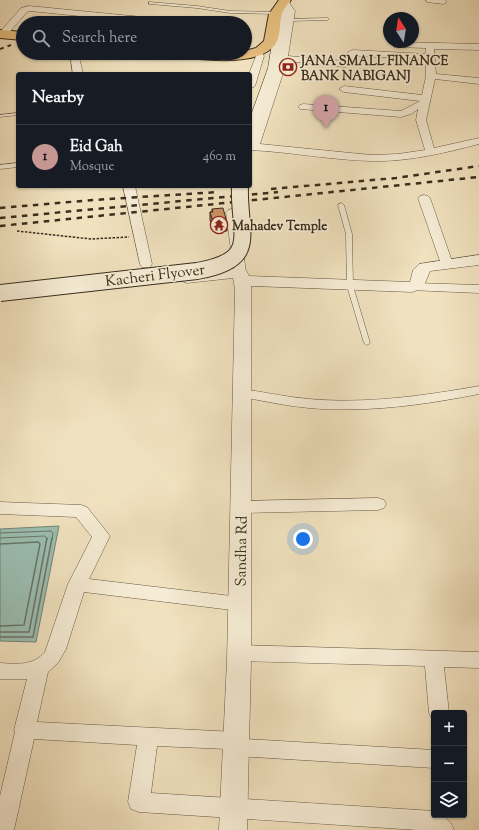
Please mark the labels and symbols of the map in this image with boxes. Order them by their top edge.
north arrow [383,12,419,48]
place label: JANA SMALL FINANCE BANK NABIGANJ [300,53,448,86]
bank icon: JANA SMALL FINANCE BANK NABIGANJ [278,57,298,77]
pin: 1 [313,95,339,128]
temple icon: Mahadev Temple [209,215,229,235]
place label: Mahadev Temple [232,218,327,236]
street label: Kacheri Flyover [104,260,207,293]
street label: Sandha Rd [231,515,254,587]
your location [293,529,313,549]

